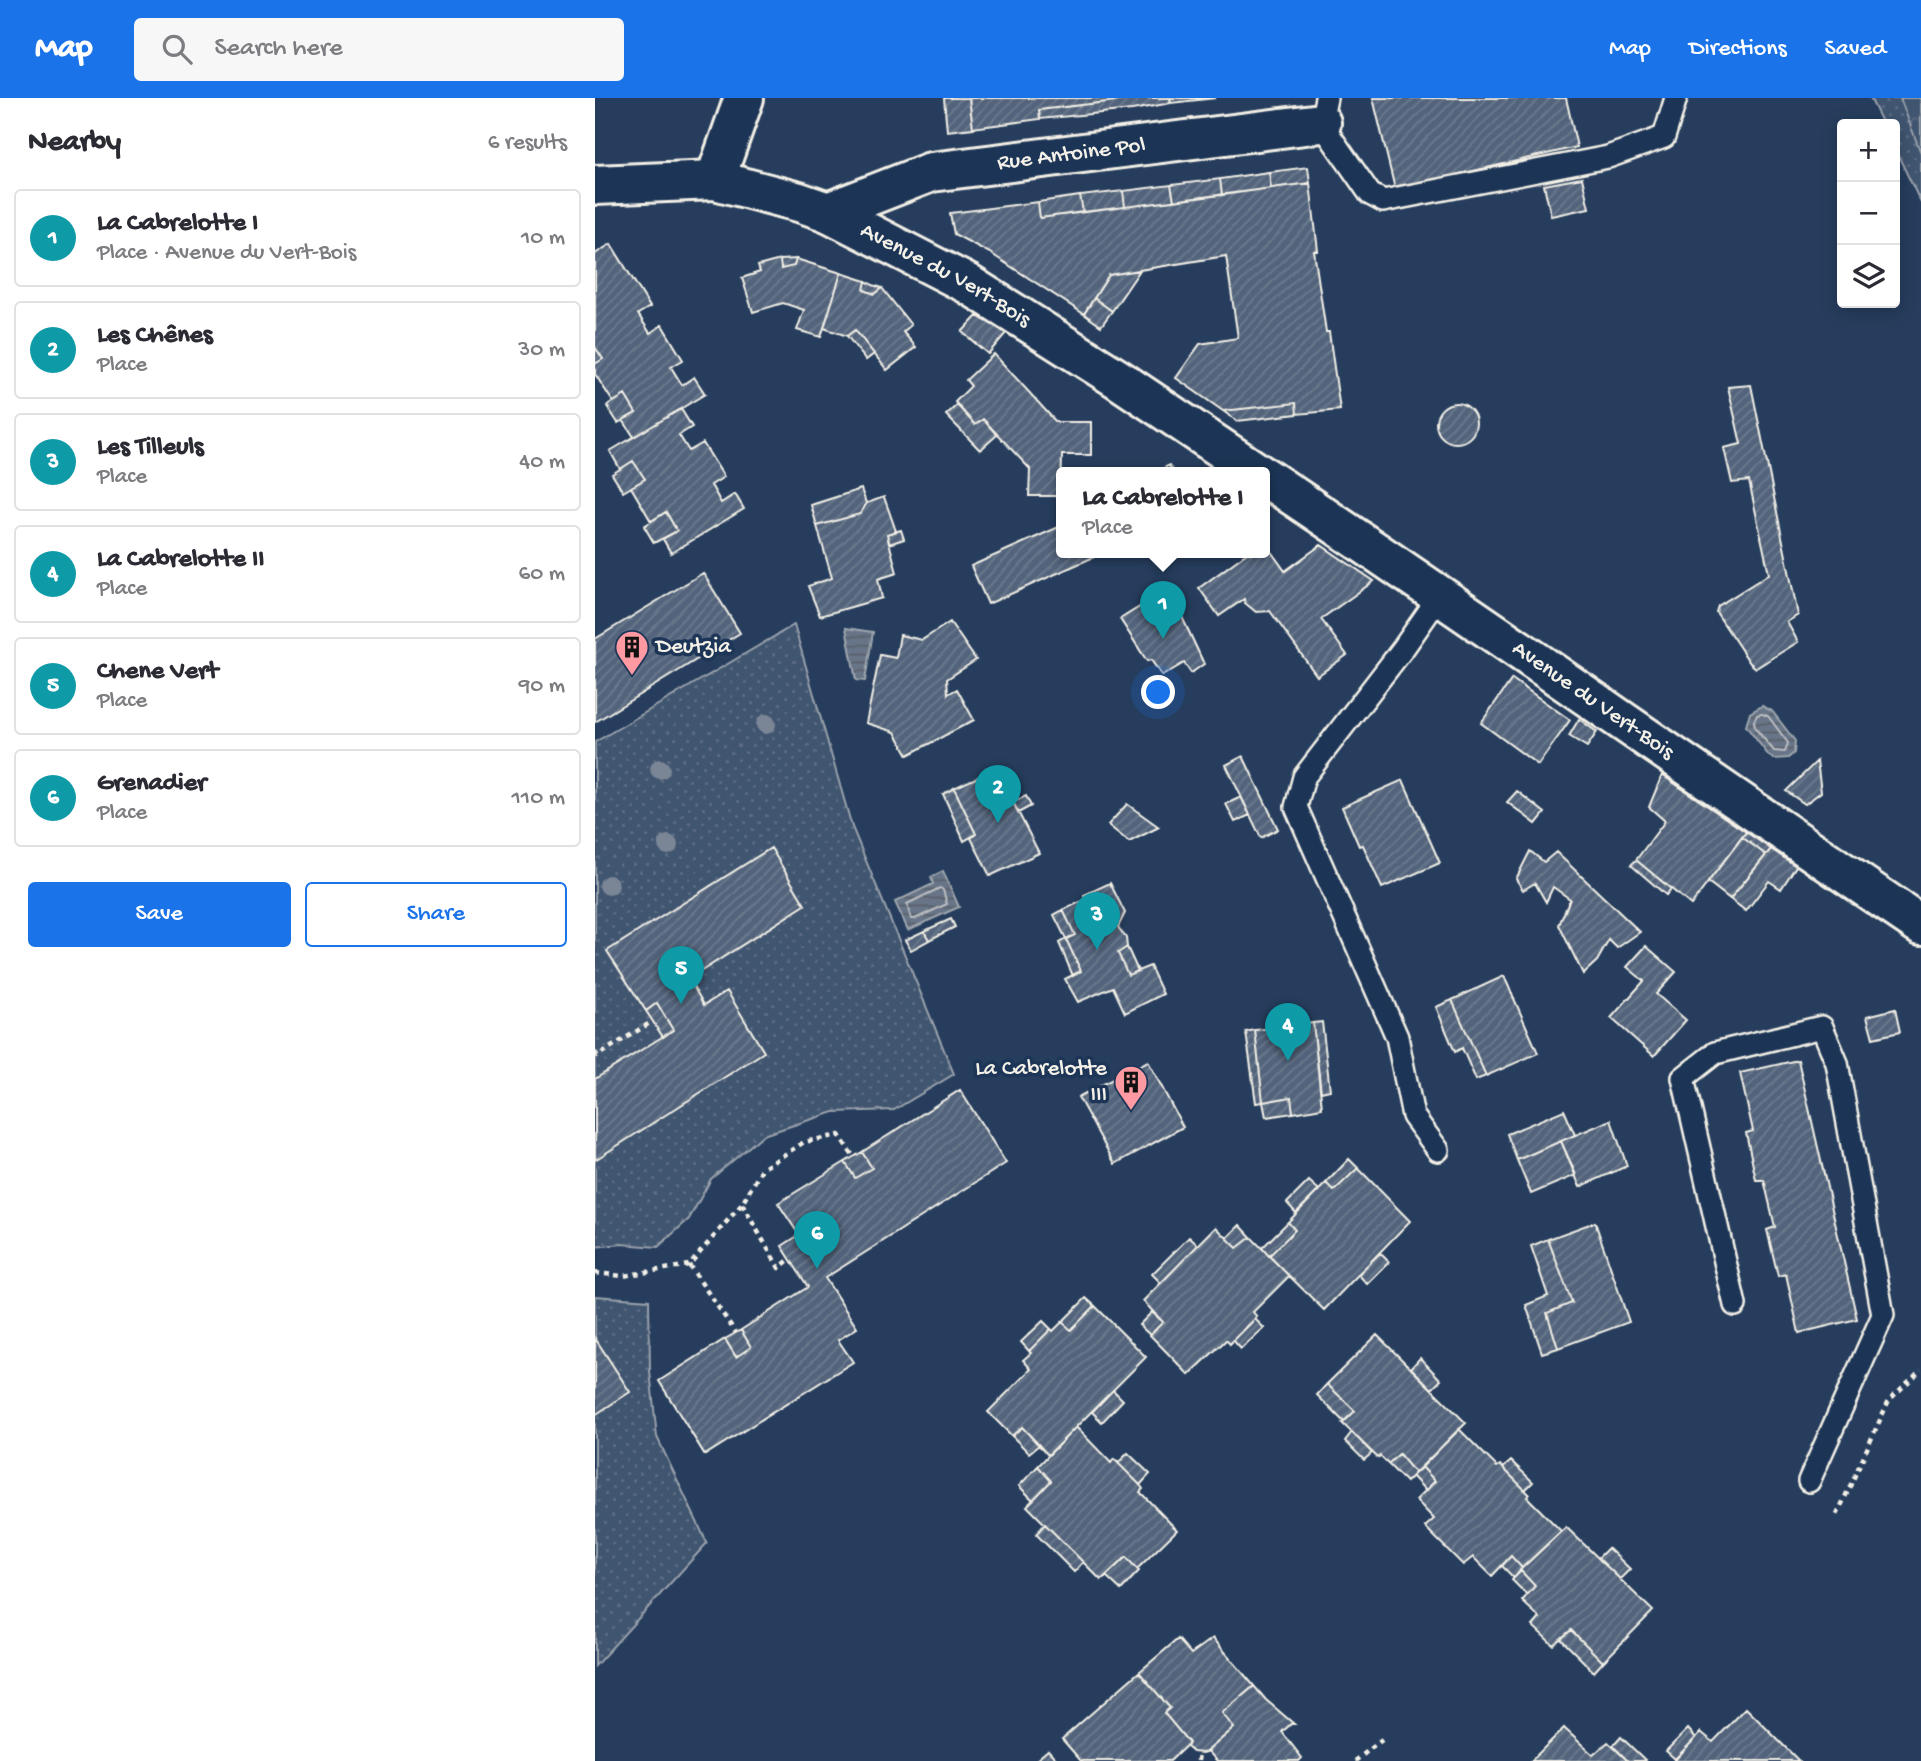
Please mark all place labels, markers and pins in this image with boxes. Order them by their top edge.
pin: 1 [1140,581,1186,639]
building icon: Deutzia [613,628,651,677]
place label: Deutzia [654,634,732,661]
pin: 2 [975,765,1021,823]
pin: 3 [1074,892,1120,950]
pin: 5 [658,946,704,1004]
pin: 4 [1265,1003,1311,1061]
place label: La Cabrelotte III [975,1056,1108,1109]
building icon: La Cabrelotte III [1112,1063,1150,1112]
pin: 6 [794,1211,840,1269]

